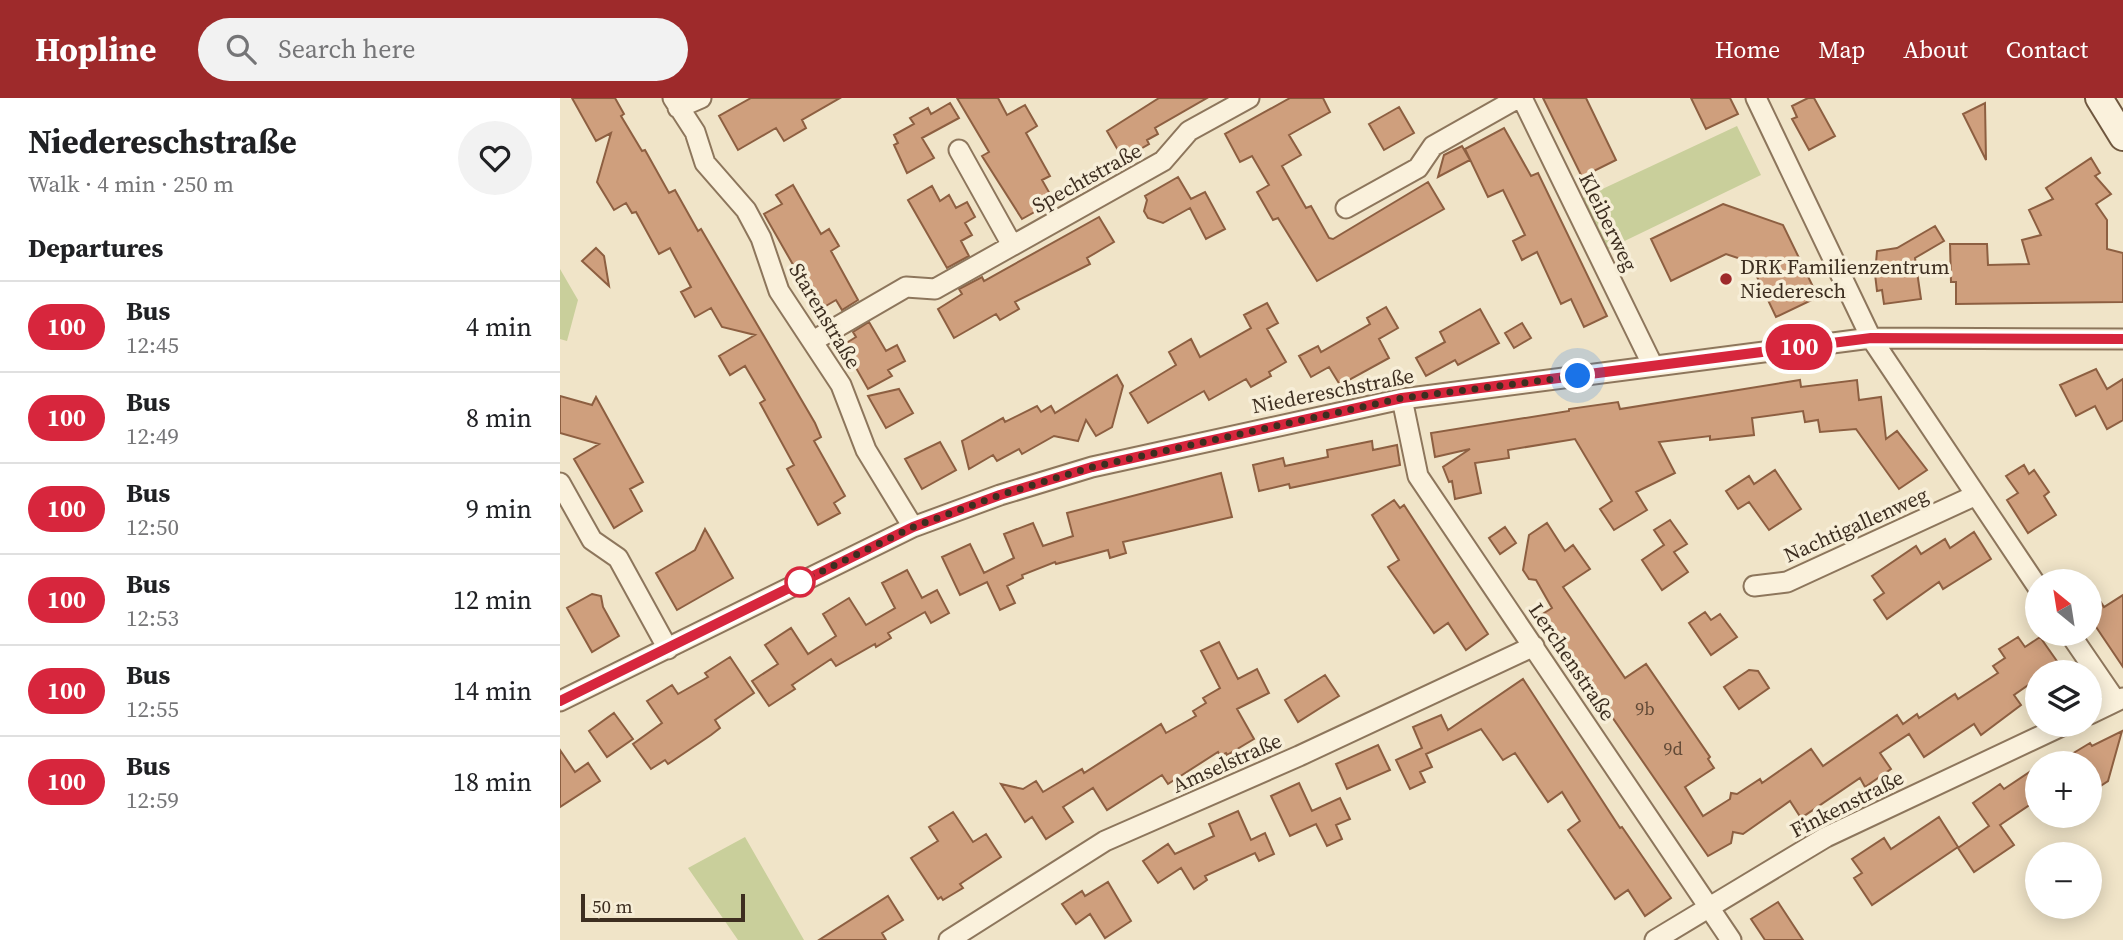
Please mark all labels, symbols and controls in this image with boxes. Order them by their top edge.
search box [198,18,688,81]
text: Hopline [35,27,156,72]
icon: search [222,30,260,68]
text: Search here [278,31,415,67]
text: Home [1715,33,1780,66]
text: Map [1818,33,1865,66]
text: About [1903,33,1968,66]
text: Contact [2006,33,2088,66]
text: Niedereschstraße [28,119,297,164]
button: heart [458,121,532,195]
street label: Spechtstraße [1027,135,1147,220]
text: Walk · 4 min · 250 m [28,168,234,200]
street label: Kleiberweg [1572,168,1645,276]
text: Departures [28,230,163,266]
place label: DRK Familienzentrum Niederesch [1740,252,1950,305]
street label: Starenstraße [782,257,868,374]
marker: DRK Familienzentrum Niederesch [1718,271,1734,287]
text: Bus [126,293,170,329]
text: 4 min [466,309,532,345]
text: 100 [47,310,86,343]
line badge: 100 [1759,324,1839,370]
text: 12:45 [126,329,179,361]
text: 100 [1779,330,1819,363]
your location [1560,358,1595,393]
street label: Niedereschstraße [1249,361,1416,420]
text: Bus [126,384,170,420]
text: 8 min [466,400,532,436]
text: 100 [47,401,86,434]
text: 12:49 [126,420,179,452]
text: Bus [126,475,170,511]
street label: Nachtigallenweg [1779,480,1933,569]
text: 9 min [466,491,532,527]
text: 100 [47,492,86,525]
text: 12:50 [126,511,179,543]
text: Bus [126,566,170,602]
unlabelled marker [785,567,815,597]
north arrow [2025,569,2102,646]
map controls [2025,569,2102,919]
text: 12 min [453,582,532,618]
text: 100 [47,583,86,616]
street label: Lerchenstraße [1522,597,1623,726]
text: 12:53 [126,602,179,634]
text: Bus [126,657,170,693]
button: layers [2025,660,2102,737]
text: 14 min [453,673,532,709]
text: 100 [47,674,86,707]
text: 12:55 [126,693,179,725]
house number: 9b [1635,696,1655,721]
street label: Amselstraße [1167,725,1286,800]
house number: 9d [1663,736,1683,761]
text: Bus [126,748,170,784]
button: + [2025,751,2102,828]
street label: Finkenstraße [1785,763,1909,845]
text: 18 min [453,764,532,800]
text: 100 [47,765,86,798]
text: 12:59 [126,784,179,816]
button: − [2025,842,2102,919]
scale bar [581,891,746,923]
text: 50 m [592,893,633,919]

